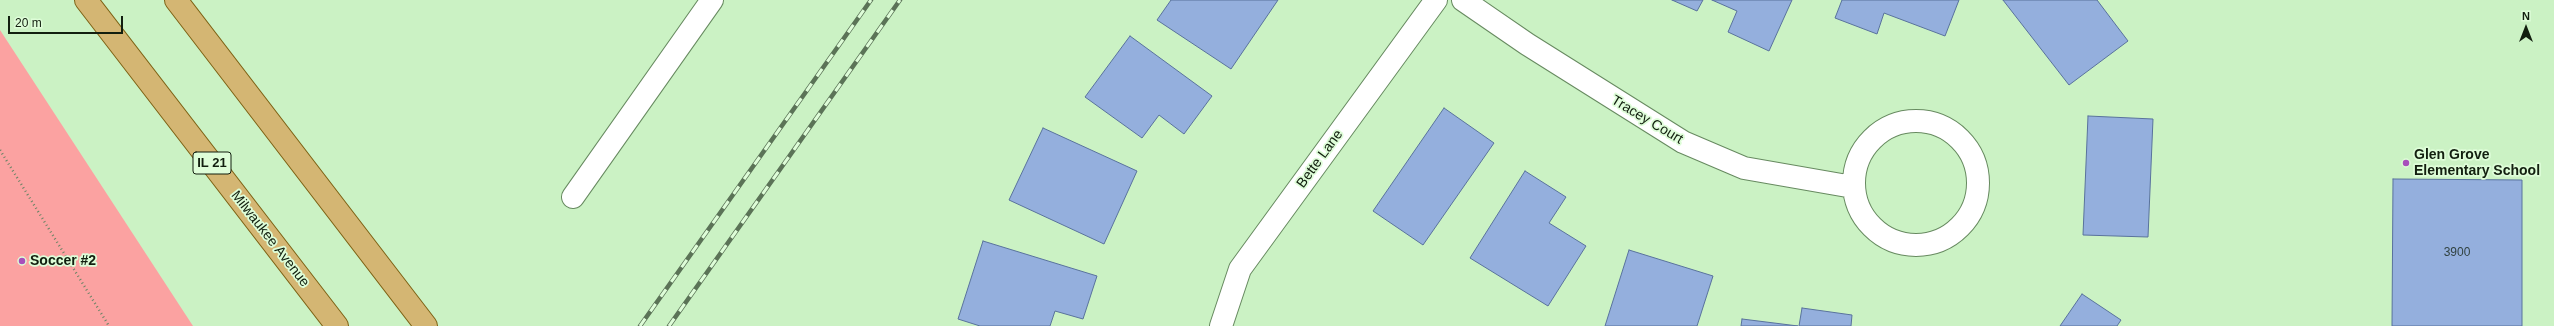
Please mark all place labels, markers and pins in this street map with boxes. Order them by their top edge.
place label: Glen Grove Elementary School [2414,147,2540,180]
marker: Glen Grove Elementary School [2401,158,2411,168]
place label: Soccer #2 [30,253,96,269]
marker: Soccer #2 [17,256,27,266]

